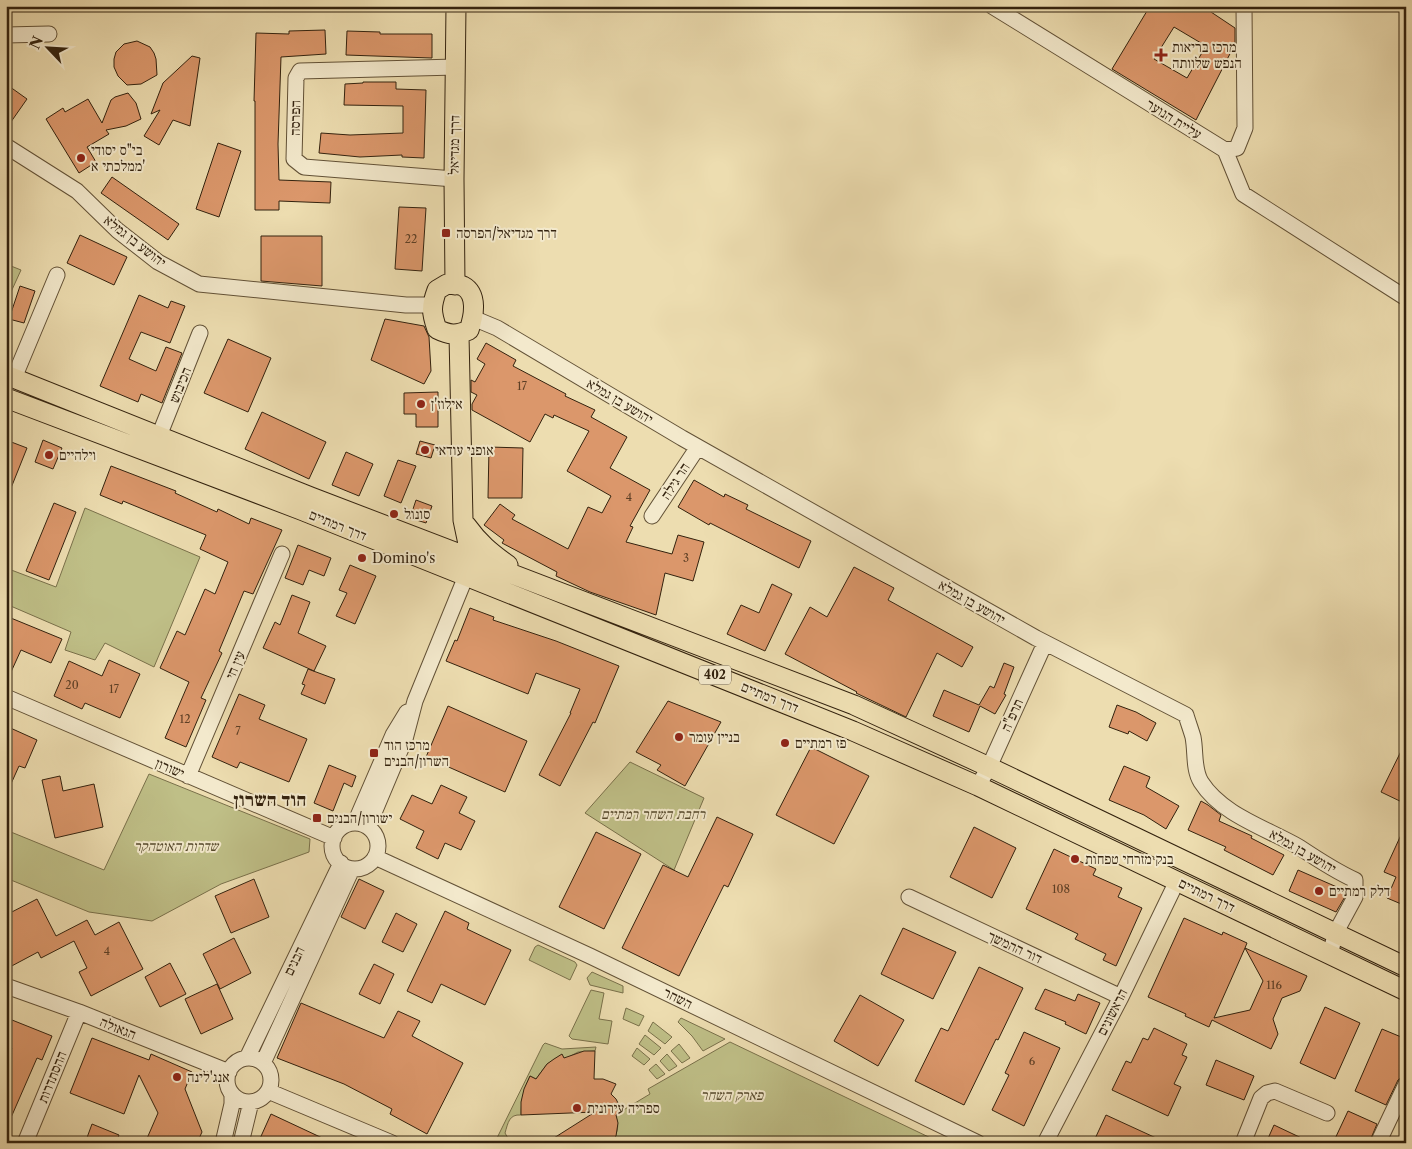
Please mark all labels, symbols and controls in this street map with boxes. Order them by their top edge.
north arrow [22,22,72,72]
text: N [25,33,47,52]
place label: מרכז בריאות הנפש שלוותה [1172,38,1242,72]
marker: מרכז בריאות הנפש שלוותה [1154,48,1168,62]
street label: עליית הנוער [1143,95,1205,143]
street label: הפרסה [286,100,304,136]
street label: דרך מגדיאל [444,115,464,175]
place label: בי"ס יסודי ממלכתי א' [91,141,145,175]
marker: בי"ס יסודי ממלכתי א' [75,152,87,164]
street label: יהושע בן גמלא [100,211,170,271]
place label: דרך מגדיאל/הפרסה [456,224,557,242]
marker: דרך מגדיאל/הפרסה [440,227,452,239]
house number: 22 [405,232,417,246]
street label: הכיבוש [165,364,195,406]
street label: יהושע בן גמלא [584,374,657,428]
house number: 17 [517,379,528,393]
place label: אילוז'ן [431,395,463,413]
marker: אילוז'ן [415,398,427,410]
place label: אופני עודאי [435,441,494,459]
marker: אופני עודאי [419,444,431,456]
place label: וילהיים [59,446,96,464]
marker: וילהיים [43,449,55,461]
street label: הר גילה [656,459,694,503]
house number: 4 [626,490,632,504]
street label: דרך רמתיים [307,505,369,545]
place label: סונול [404,505,430,523]
marker: סונול [388,508,400,520]
place label: Domino's [372,549,435,567]
house number: 3 [683,551,689,565]
marker: Domino's [356,552,368,564]
street label: יהושע בן גמלא [935,576,1009,628]
street label: עין חי [221,648,249,682]
road number: 402 [699,666,731,684]
street label: דרך רמתיים [739,677,801,717]
house number: 20 [65,678,79,692]
house number: 17 [109,682,120,696]
street label: תרפ"ה [997,696,1027,734]
house number: 12 [180,712,190,726]
house number: 7 [235,724,241,738]
place label: בניין עומר [689,728,740,746]
marker: בניין עומר [673,731,685,743]
place label: פז רמתיים [795,734,847,752]
place label: מרכז הוד השרון/הבנים [384,736,449,770]
marker: פז רמתיים [779,737,791,749]
marker: מרכז הוד השרון/הבנים [368,747,380,759]
street label: ישורון [153,754,187,782]
district label: הוד השרון [234,788,306,811]
park label: רחבת השחר רמתיים [601,805,706,823]
place label: ישורון/הבנים [327,809,392,827]
marker: ישורון/הבנים [311,812,323,824]
street label: יהושע בן גמלא [1266,825,1340,877]
park label: שדרות האוטהקר [134,837,220,855]
place label: בנק מזרחי טפחות [1085,850,1174,868]
marker: בנק מזרחי טפחות [1069,853,1081,865]
street label: דרך רמתיים [1176,874,1238,916]
house number: 108 [1052,882,1070,896]
place label: דלק רמתיים [1329,882,1390,900]
marker: דלק רמתיים [1313,885,1325,897]
street label: דור ההמשך [985,927,1045,967]
street label: הבנים [279,943,309,979]
house number: 4 [104,944,110,958]
house number: 116 [1266,978,1282,992]
street label: השחר [660,983,696,1013]
street label: הראשונים [1093,986,1131,1038]
street label: הגאולה [97,1013,139,1043]
street label: ההסתדרות [33,1048,71,1106]
house number: 6 [1029,1054,1036,1068]
place label: אנג'לינה [187,1068,230,1086]
marker: אנג'לינה [171,1071,183,1083]
park label: פארק השחר [701,1086,764,1104]
place label: ספריה עירונית [587,1099,660,1117]
marker: ספריה עירונית [571,1102,583,1114]

